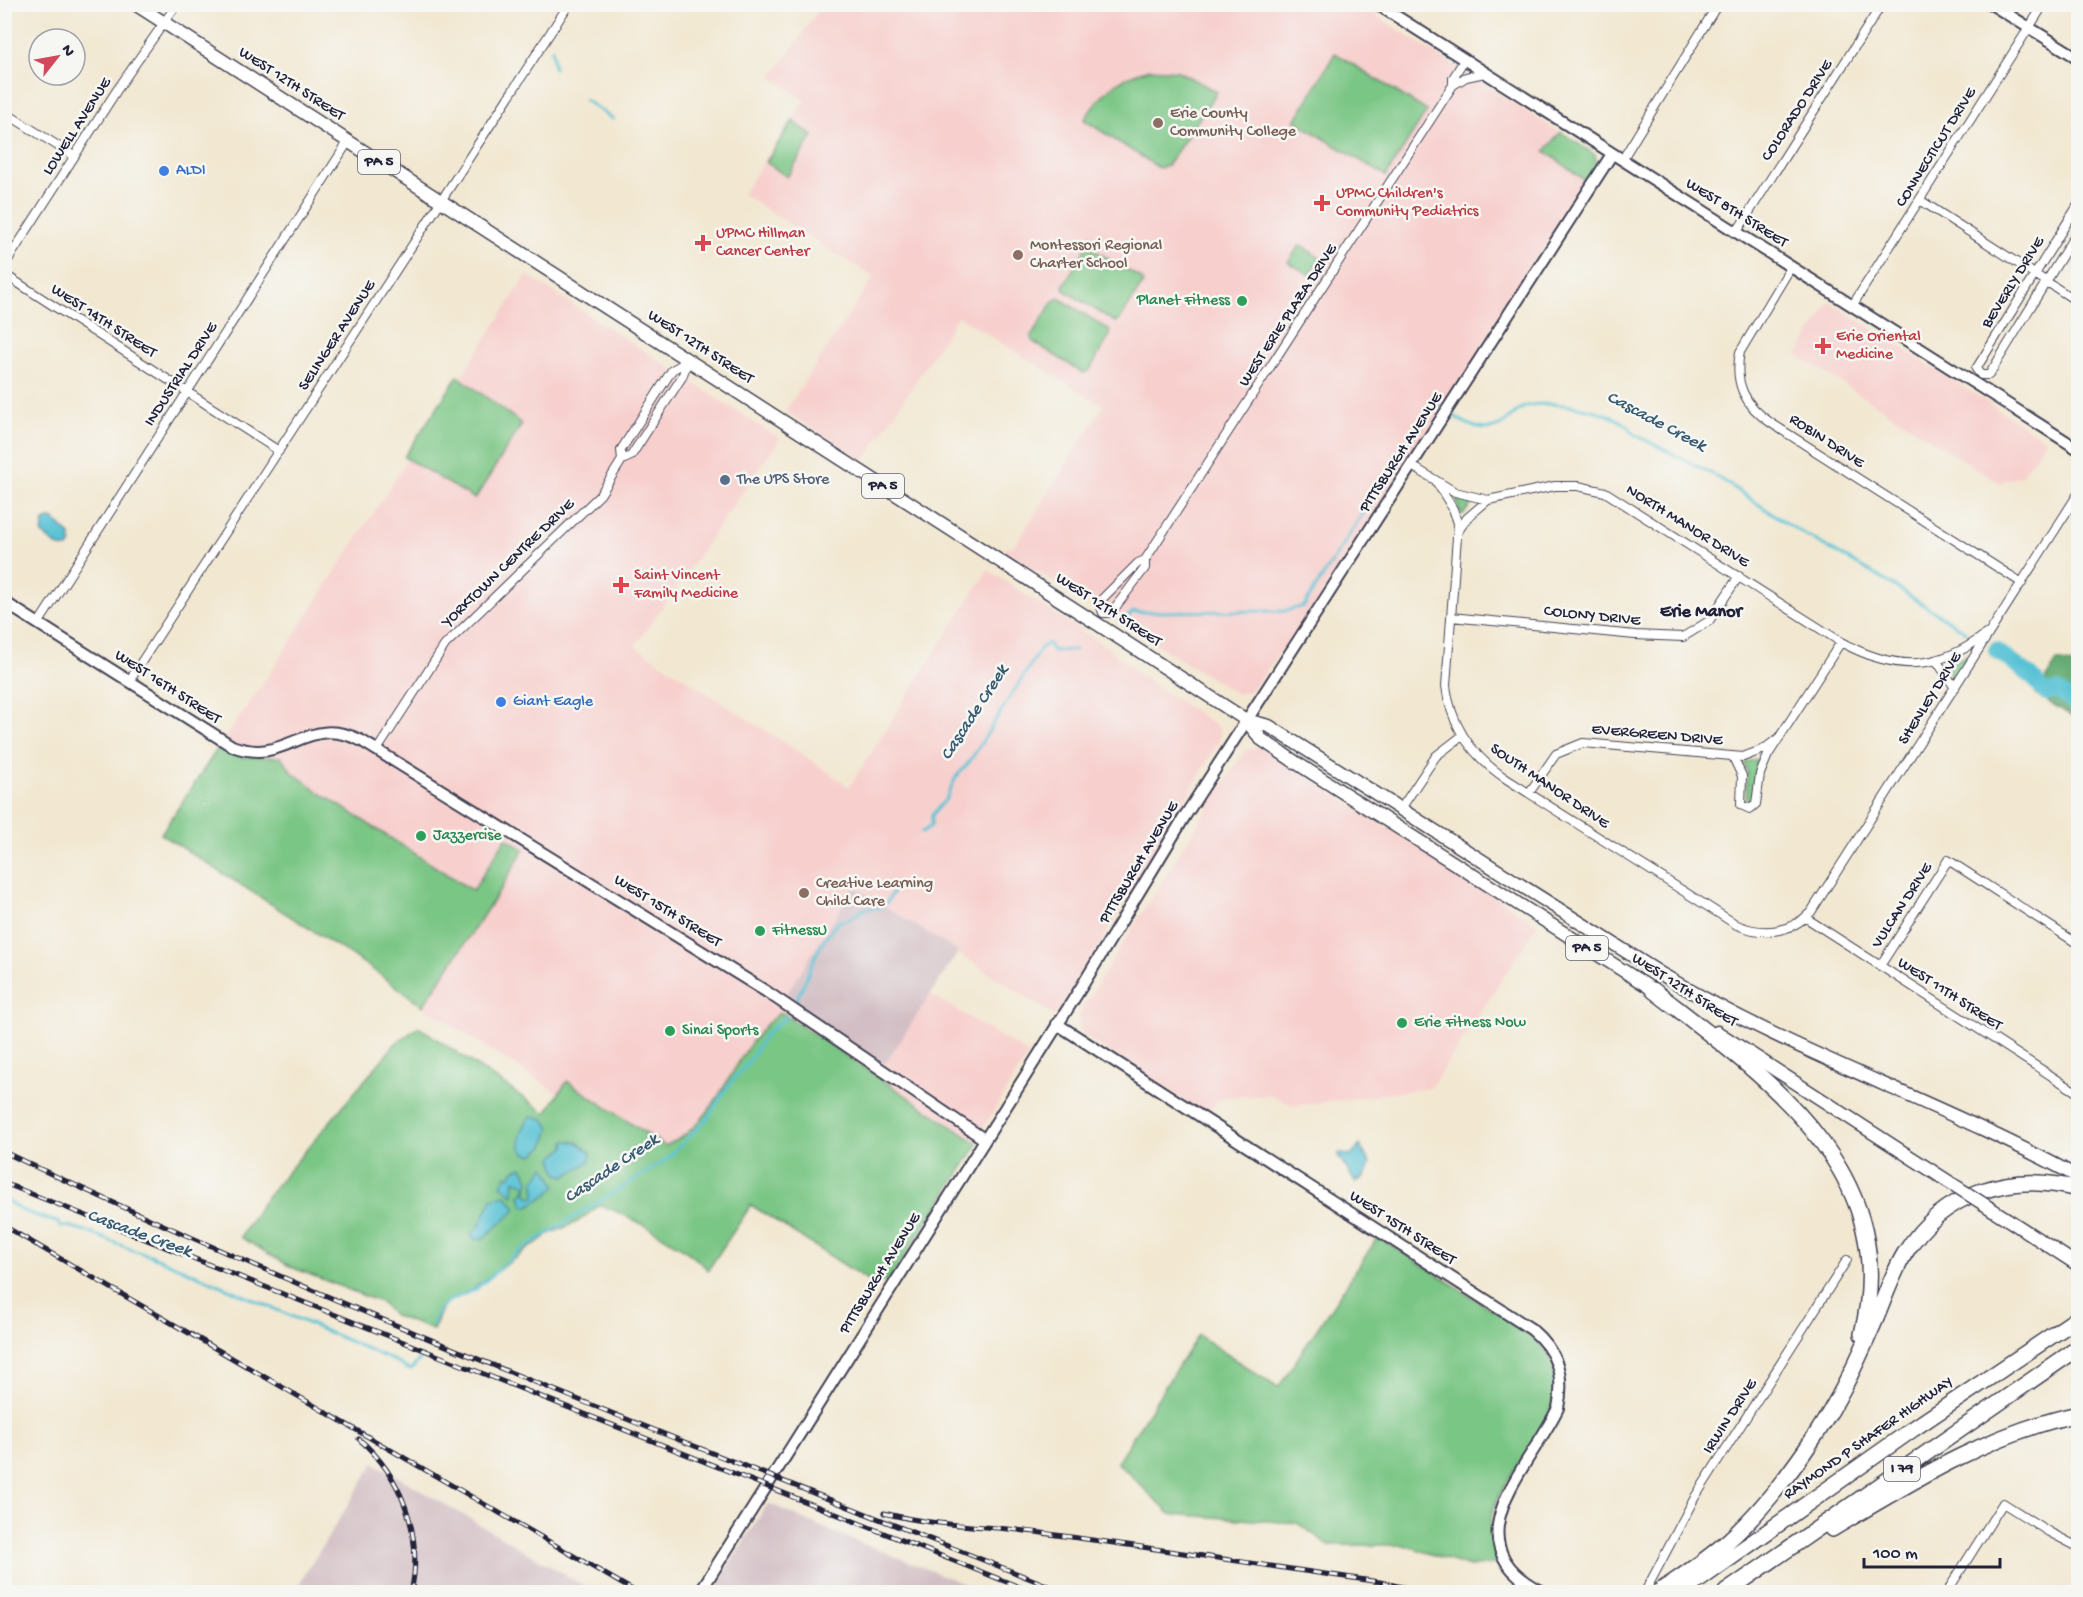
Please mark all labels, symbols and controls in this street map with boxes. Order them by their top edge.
north arrow [27,27,87,87]
text: N [56,42,78,61]
street label: WEST 12TH STREET [235,44,348,127]
street label: COLORADO DRIVE [1758,56,1838,165]
street label: LOWELL AVENUE [39,74,117,179]
street label: CONNECTICUT DRIVE [1893,84,1982,211]
place label: Erie County Community College [1170,105,1297,142]
marker: Erie County Community College [1151,116,1165,130]
road number: PA 5 [358,150,400,174]
place label: ALDI [176,162,206,181]
marker: ALDI [157,164,171,178]
street label: WEST 8TH STREET [1681,175,1791,253]
place label: UPMC Children's Community Pediatrics [1336,185,1479,222]
marker: UPMC Children's Community Pediatrics [1313,194,1331,212]
place label: UPMC Hillman Cancer Center [716,225,811,262]
street label: BEVERLY DRIVE [1978,233,2050,333]
marker: UPMC Hillman Cancer Center [694,234,712,252]
place label: Montessori Regional Charter School [1030,237,1162,274]
street label: WEST ERIE PLAZA DRIVE [1236,240,1343,391]
marker: Montessori Regional Charter School [1011,248,1025,262]
street label: SELINGER AVENUE [295,276,381,395]
street label: WEST 14TH STREET [47,281,160,364]
place label: Planet Fitness [1136,292,1231,311]
marker: Planet Fitness [1235,294,1249,308]
street label: WEST 12TH STREET [644,307,757,390]
street label: INDUSTRIAL DRIVE [141,318,223,431]
place label: Erie Oriental Medicine [1836,328,1921,365]
marker: Erie Oriental Medicine [1814,337,1832,355]
water label: Cascade Creek [1603,387,1711,458]
street label: PITTSBURGH AVENUE [1356,389,1448,517]
street label: ROBIN DRIVE [1785,411,1868,474]
place label: The UPS Store [736,471,830,490]
marker: The UPS Store [718,473,732,487]
road number: PA 5 [862,474,904,498]
street label: NORTH MANOR DRIVE [1622,481,1753,573]
street label: YORKTOWN CENTRE DRIVE [437,495,580,634]
place label: Saint Vincent Family Medicine [633,567,739,604]
street label: WEST 12TH STREET [1052,570,1165,653]
marker: Saint Vincent Family Medicine [612,576,630,594]
street label: COLONY DRIVE [1543,602,1642,632]
district label: Erie Manor [1660,602,1745,623]
street label: WEST 16TH STREET [110,647,224,730]
street label: SHENLEY DRIVE [1895,648,1968,749]
water label: Cascade Creek [936,660,1015,765]
place label: Giant Eagle [513,693,594,712]
marker: Giant Eagle [494,695,508,709]
street label: EVERGREEN DRIVE [1591,721,1724,751]
street label: SOUTH MANOR DRIVE [1486,740,1613,835]
street label: PITTSBURGH AVENUE [1096,798,1185,928]
place label: Jazzercise [433,827,502,846]
marker: Jazzercise [414,829,428,843]
street label: VULCAN DRIVE [1868,859,1938,953]
street label: WEST 15TH STREET [610,871,725,953]
place label: Creative Learning Child Care [816,875,933,912]
marker: Creative Learning Child Care [797,886,811,900]
place label: FitnessU [771,922,827,941]
marker: FitnessU [753,924,767,938]
road number: PA 5 [1566,936,1608,960]
street label: WEST 12TH STREET [1628,950,1741,1033]
street label: WEST 11TH STREET [1893,954,2006,1036]
place label: Erie Fitness Now [1414,1014,1527,1033]
marker: Erie Fitness Now [1395,1016,1409,1030]
place label: Sinai Sports [682,1022,759,1041]
marker: Sinai Sports [663,1024,677,1038]
water label: Cascade Creek [561,1129,665,1208]
street label: WEST 15TH STREET [1345,1188,1459,1271]
water label: Cascade Creek [84,1205,196,1263]
street label: PITTSBURGH AVENUE [836,1209,926,1339]
street label: RAYMOND P SHAFER HIGHWAY [1781,1373,1957,1505]
street label: IRWIN DRIVE [1700,1375,1763,1458]
road number: I 79 [1884,1457,1920,1481]
scale bar [1864,1531,2000,1569]
text: 100 m [1872,1544,1918,1565]

